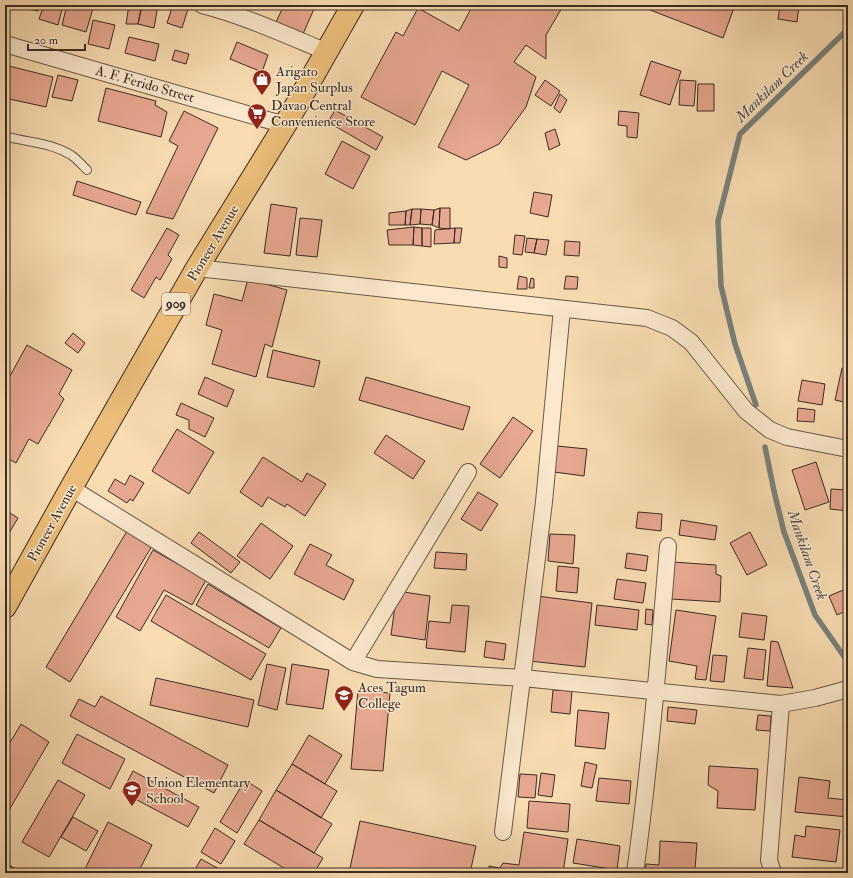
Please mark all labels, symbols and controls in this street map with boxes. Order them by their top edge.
scale bar [28,26,85,52]
text: 20 m [34,33,59,48]
water label: Mankilam Creek [731,47,812,127]
street label: A. F. Ferido Street [93,62,197,106]
place label: Arigato Japan Surplus [275,63,353,97]
shop icon: Arigato Japan Surplus [251,68,273,96]
place label: Davao Central Convenience Store [271,97,375,130]
supermarket icon: Davao Central Convenience Store [246,102,268,130]
street label: Pioneer Avenue [184,202,243,284]
road number: 909 [162,293,190,315]
street label: Pioneer Avenue [24,481,80,565]
water label: Mankilam Creek [782,506,831,603]
place label: Aces Tagum College [357,679,426,712]
school or university icon: Aces Tagum College [333,684,355,712]
place label: Union Elementary School [146,774,251,807]
school or university icon: Union Elementary School [121,779,143,807]

